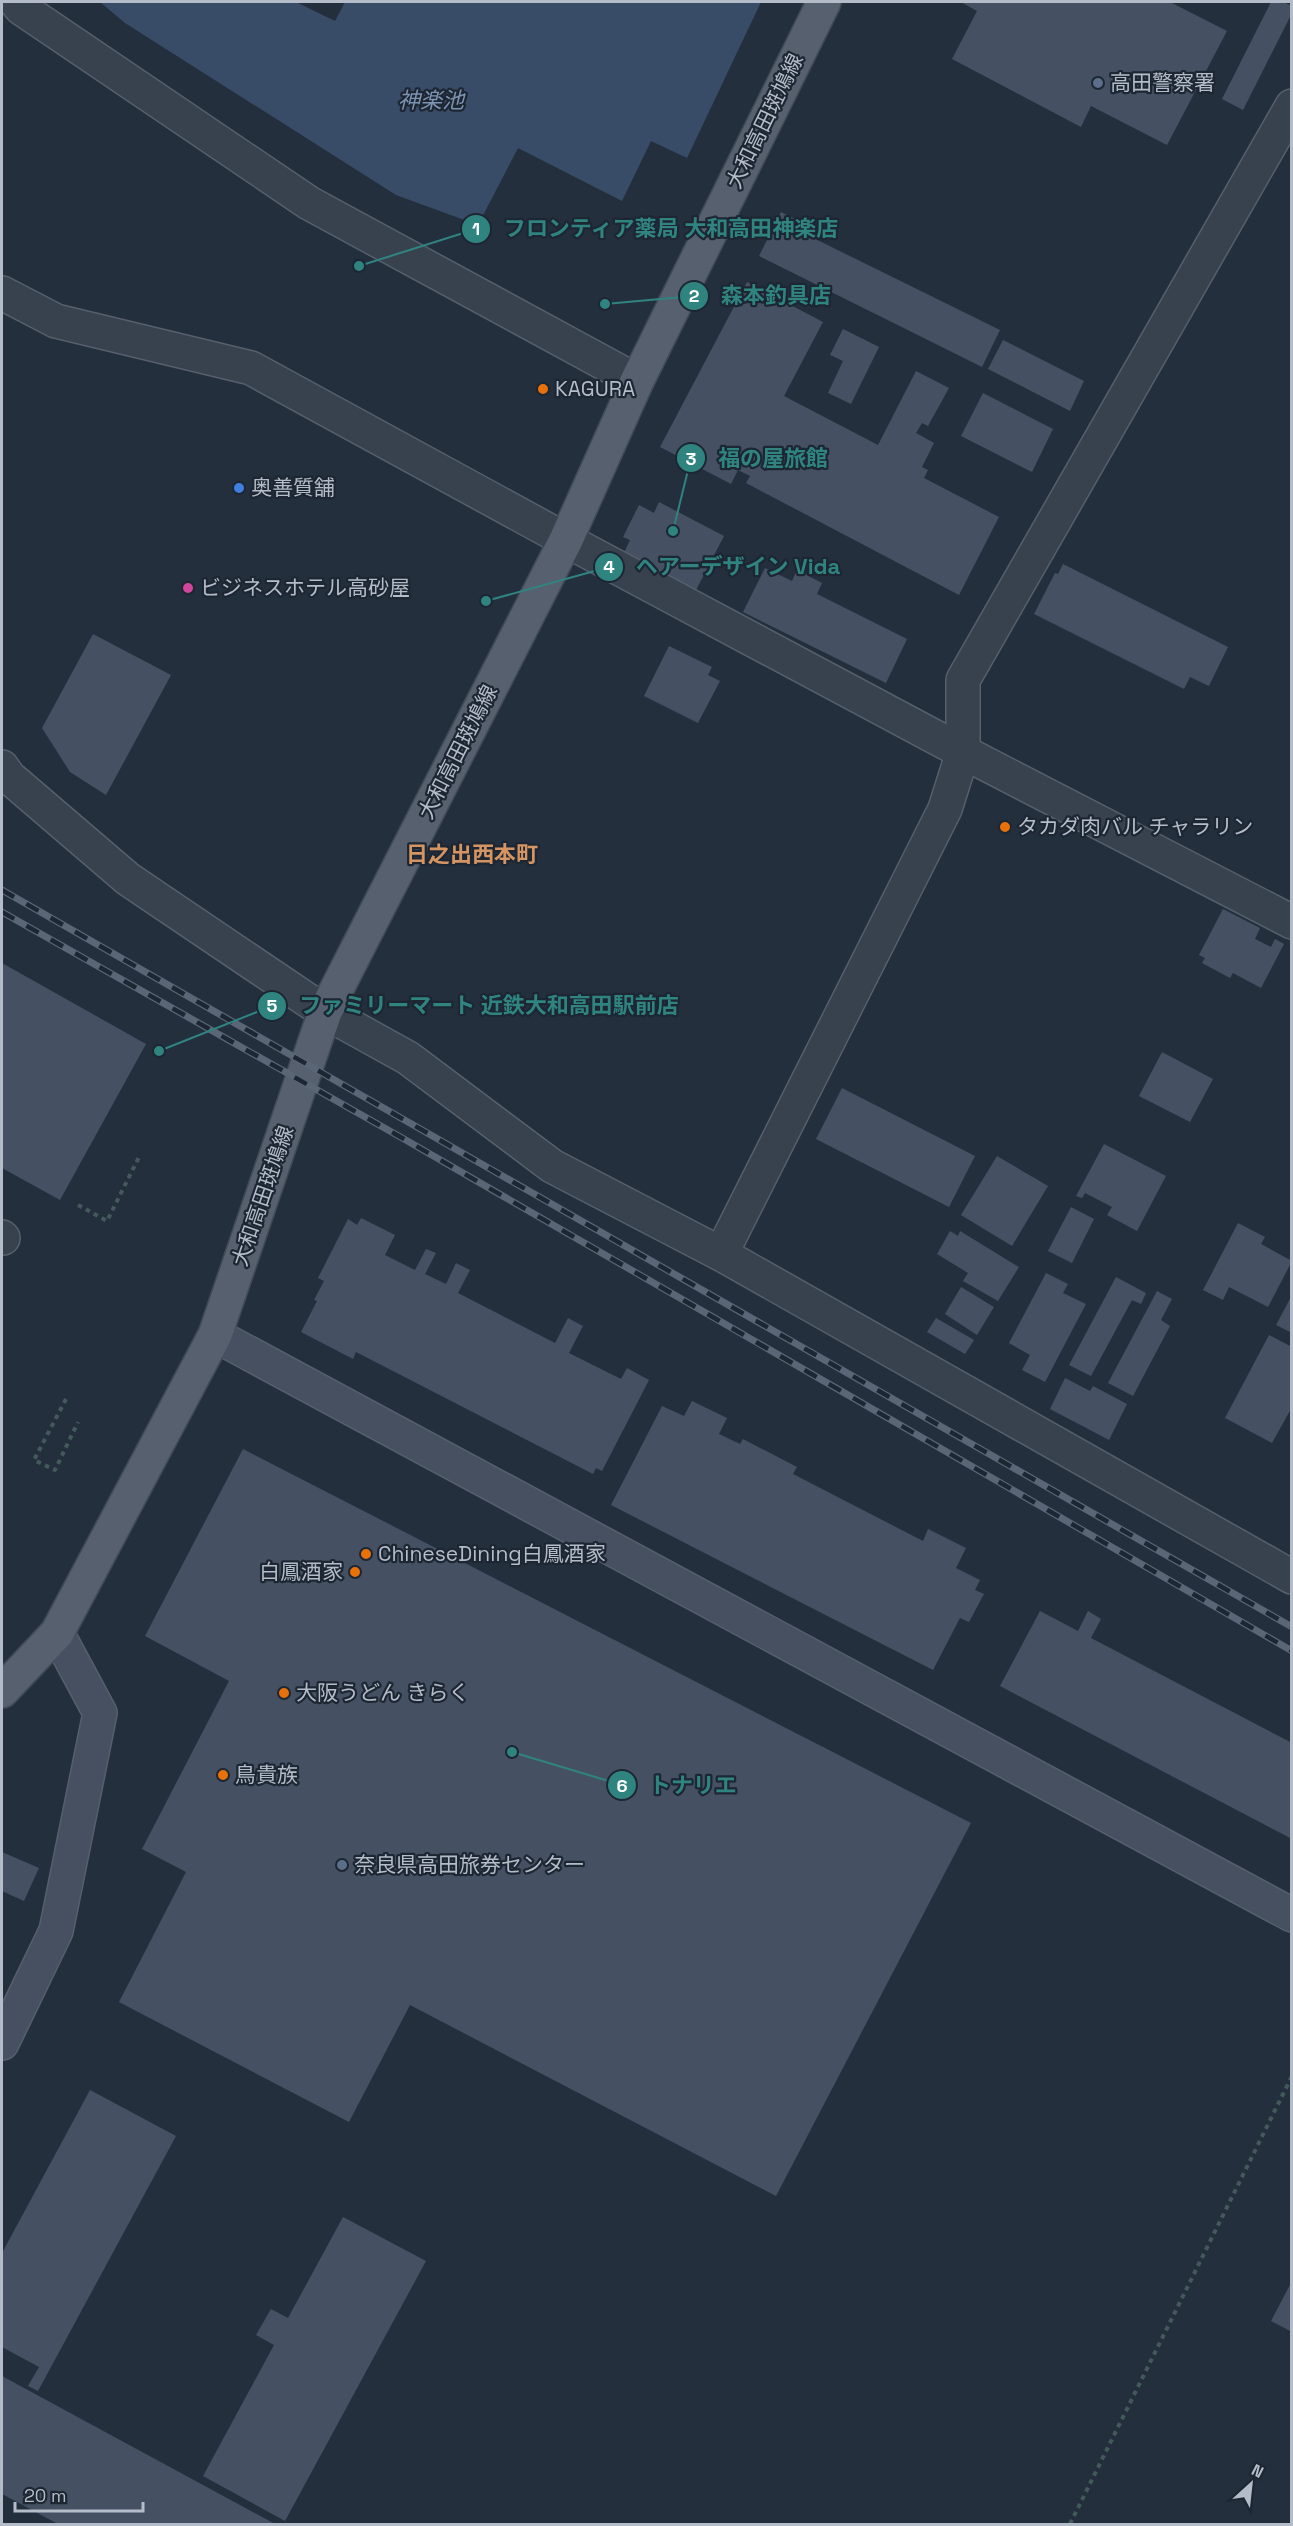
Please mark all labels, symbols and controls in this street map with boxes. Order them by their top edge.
street label: 大和高田斑鳩線 [720,49,809,193]
place label: 高田警察署 [1110,69,1215,96]
marker: 高田警察署 [1091,76,1105,90]
water label: 神楽池 [398,86,466,114]
callout: フロンティア薬局 大和高田神楽店 [461,209,851,249]
text: フロンティア薬局 大和高田神楽店 [504,214,838,242]
text: 1 [472,217,480,240]
callout: 森本釣具店 [679,276,843,316]
text: 森本釣具店 [721,281,831,309]
text: 2 [689,284,700,307]
place label: KAGURA [555,375,635,402]
marker: KAGURA [536,382,550,396]
callout: 福の屋旅館 [676,438,840,478]
text: 福の屋旅館 [718,444,828,472]
text: 3 [686,447,697,470]
place label: 奥善質舗 [251,474,335,501]
marker: 奥善質舗 [232,481,246,495]
callout: ヘアーデザイン Vida [594,547,852,587]
text: ヘアーデザイン Vida [636,552,841,580]
text: 4 [603,555,615,578]
place label: ビジネスホテル高砂屋 [200,574,410,601]
marker: ビジネスホテル高砂屋 [181,581,195,595]
street label: 大和高田斑鳩線 [412,680,503,823]
place label: タカダ肉バル チャラリン [1017,813,1253,840]
marker: タカダ肉バル チャラリン [998,820,1012,834]
district label: 日之出西本町 [406,840,538,868]
callout: ファミリーマート 近鉄大和高田駅前店 [257,986,691,1026]
text: ファミリーマート 近鉄大和高田駅前店 [299,991,679,1019]
text: 5 [267,994,278,1017]
street label: 大和高田斑鳩線 [226,1122,299,1270]
place label: ChineseDining白鳳酒家 [378,1540,606,1567]
marker: ChineseDining白鳳酒家 [359,1547,373,1561]
place label: 白鳳酒家 [259,1558,343,1585]
marker: 白鳳酒家 [348,1565,362,1579]
place label: 大阪うどん きらく [296,1679,469,1706]
marker: 大阪うどん きらく [277,1686,291,1700]
place label: 鳥貴族 [235,1761,298,1788]
callout: トナリエ [607,1765,749,1805]
marker: 鳥貴族 [216,1768,230,1782]
text: トナリエ [649,1771,737,1799]
text: 6 [616,1774,628,1797]
place label: 奈良県高田旅券センター [354,1851,585,1878]
marker: 奈良県高田旅券センター [335,1858,349,1872]
north arrow [1221,2454,1281,2514]
text: N [1248,2459,1267,2483]
scale bar [15,2475,142,2513]
text: 20 m [24,2484,67,2507]

